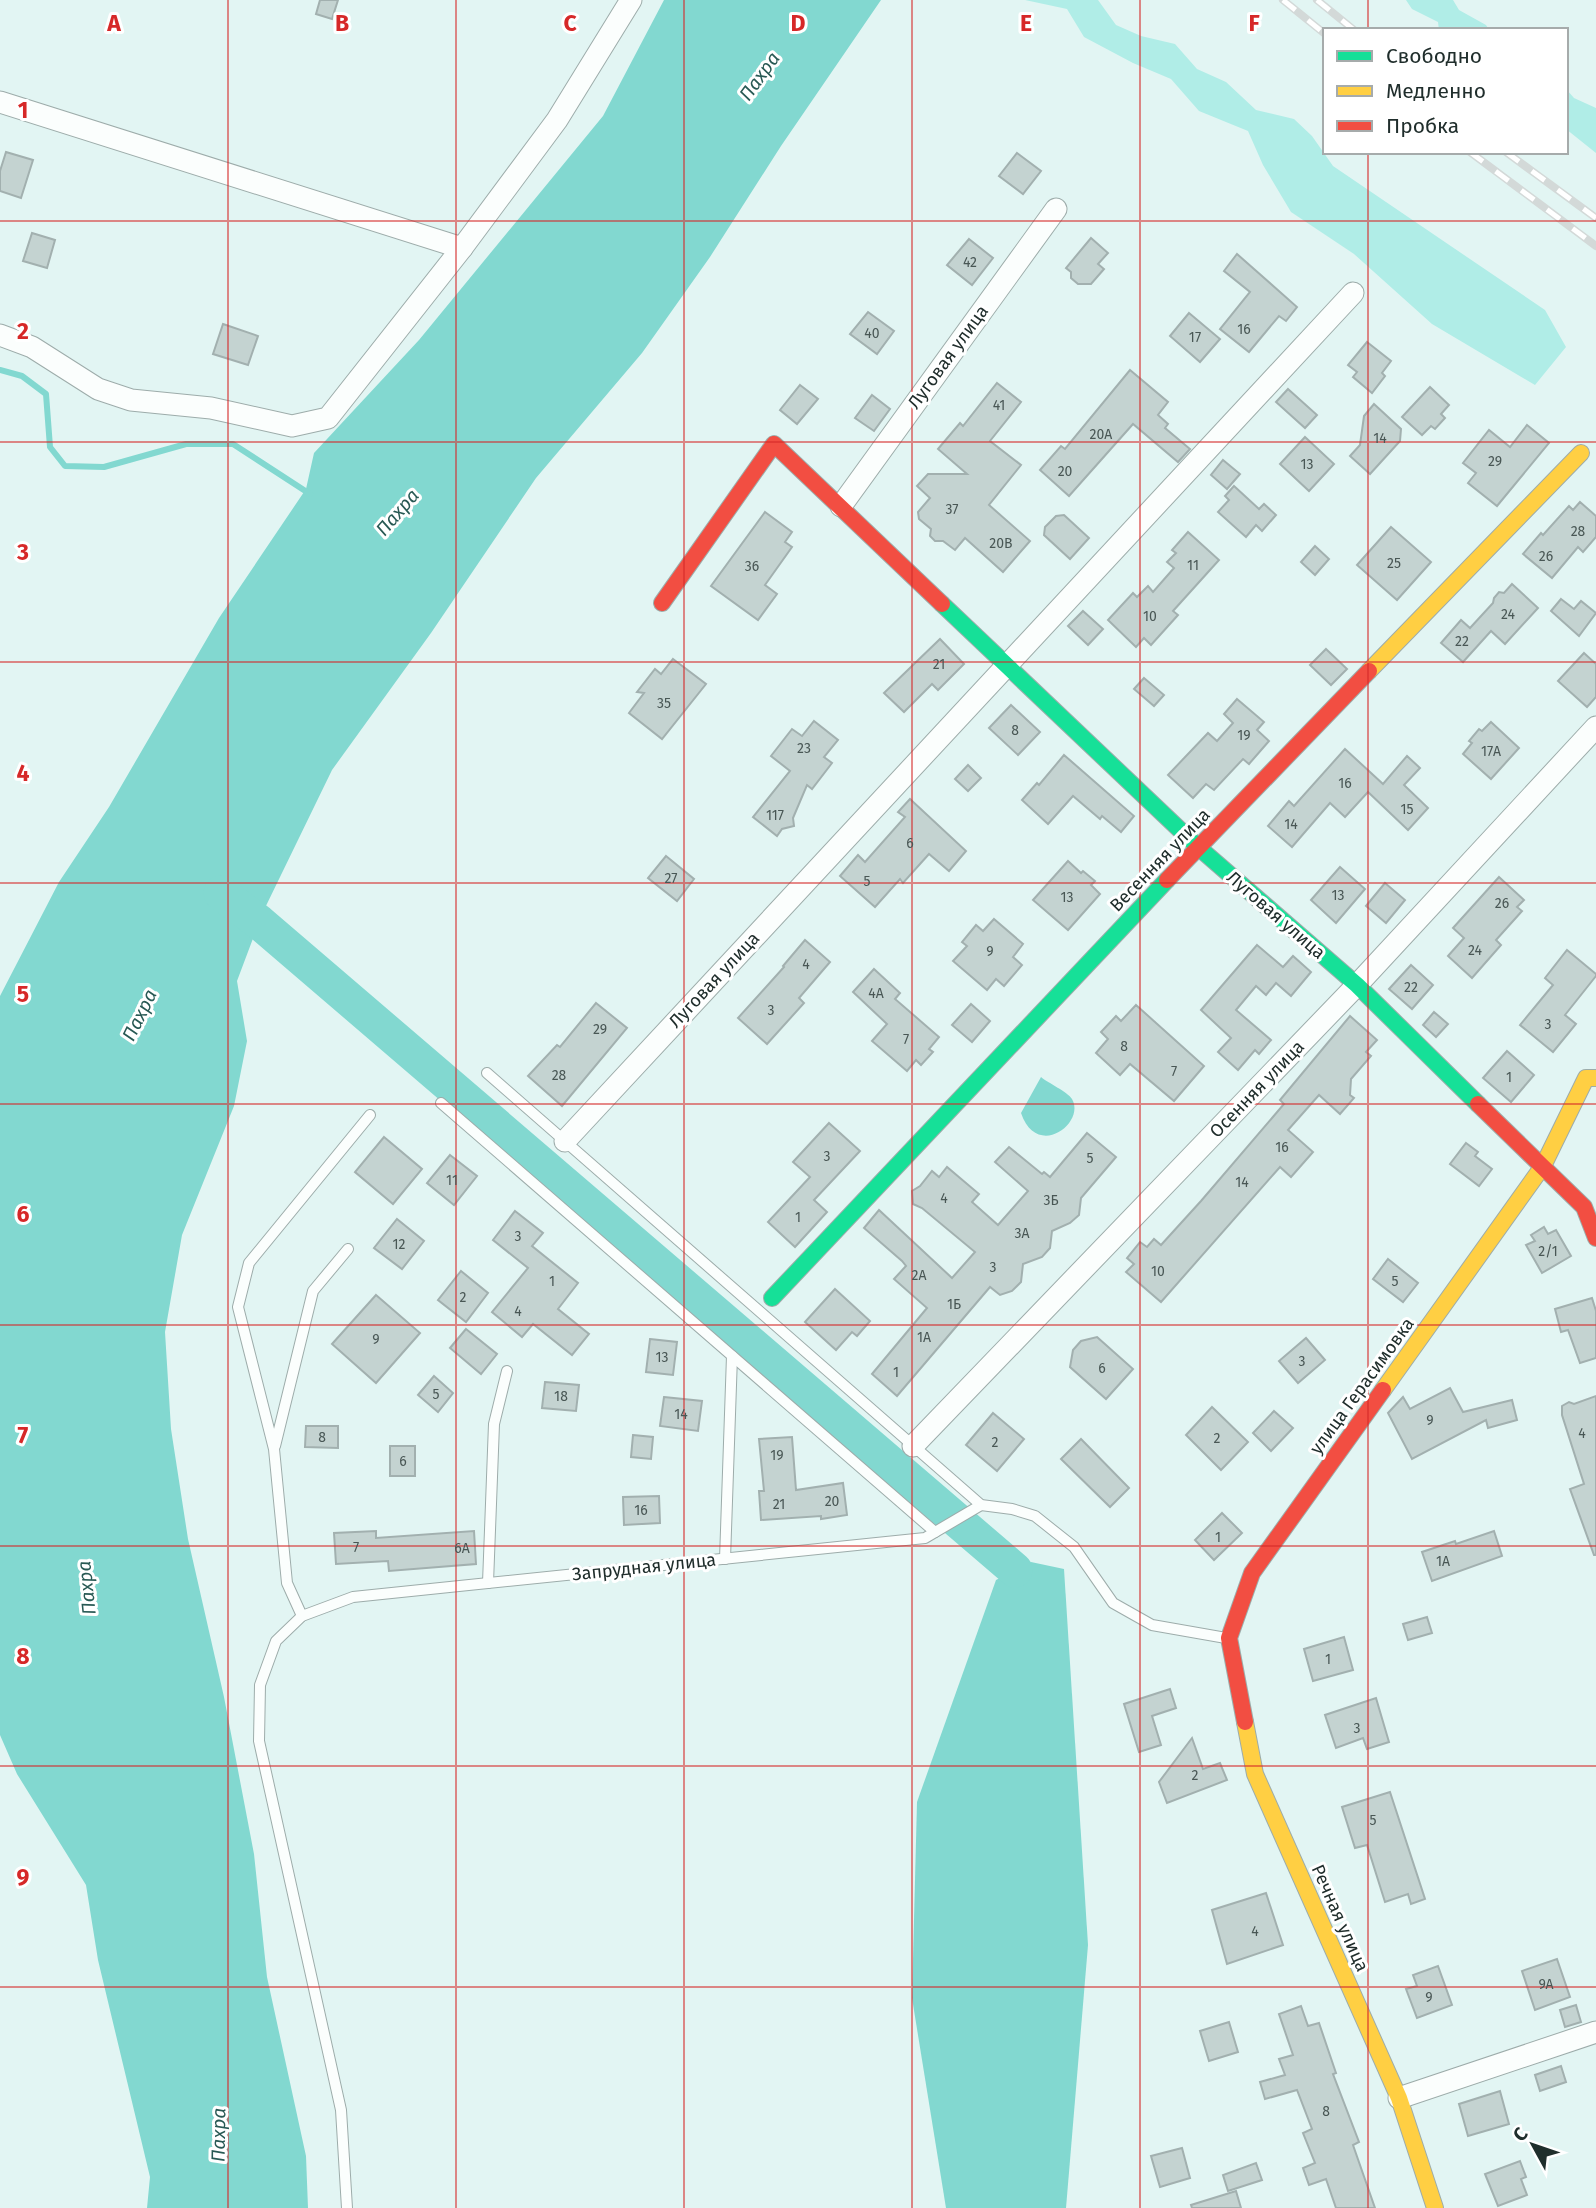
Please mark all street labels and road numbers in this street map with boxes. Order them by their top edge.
street label: Луговая улица [903,301,993,413]
street label: Весенняя улица [1105,804,1215,916]
street label: Луговая улица [1222,866,1330,964]
street label: Луговая улица [664,927,764,1033]
street label: Осенняя улица [1205,1036,1309,1142]
street label: улица Герасимовка [1305,1313,1419,1459]
street label: Запрудная улица [571,1549,717,1585]
street label: Речная улица [1307,1861,1373,1975]

